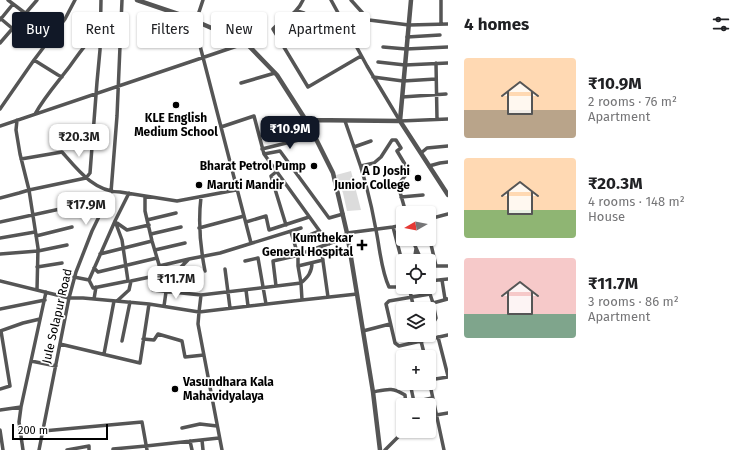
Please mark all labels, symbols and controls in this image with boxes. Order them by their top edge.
chip: Buy [12,12,64,48]
chip: Rent [72,12,129,48]
chip: Filters [137,12,203,48]
chip: New [211,12,267,48]
chip: Apartment [275,12,370,48]
icon: filters [710,13,732,35]
text: 4 homes [464,14,529,35]
text: ₹10.9M [588,73,642,94]
icon: home [496,74,544,122]
text: 2 rooms · 76 m² [588,94,677,109]
marker: KLE English Medium School [171,100,181,110]
text: Apartment [588,109,650,124]
place label: KLE English Medium School [134,111,218,139]
pin: ₹10.9M [257,116,323,150]
text: ₹10.9M [269,121,311,136]
pin: ₹20.3M [46,124,112,158]
text: ₹20.3M [58,129,100,144]
place label: Bharat Petrol Pump [200,159,306,173]
marker: Bharat Petrol Pump [309,161,319,171]
place label: A D Joshi Junior College [333,164,410,192]
marker: A D Joshi Junior College [413,173,423,183]
text: ₹20.3M [588,173,643,194]
icon: home [496,174,544,222]
place label: Maruti Mandir [207,178,284,192]
marker: Maruti Mandir [194,180,204,190]
pin: ₹17.9M [53,192,119,226]
text: 4 rooms · 148 m² [588,194,685,209]
text: ₹17.9M [66,197,106,212]
north arrow [396,206,436,246]
map controls [396,206,436,438]
text: House [588,209,625,224]
place label: Kumthekar General Hospital [262,231,353,259]
marker: Kumthekar General Hospital [356,239,368,251]
button: locate [396,254,436,294]
pin: ₹11.7M [143,266,209,300]
street label: Jule Solapur Road [39,267,75,365]
text: ₹11.7M [157,271,195,286]
text: ₹11.7M [588,273,638,294]
icon: home [496,274,544,322]
text: 3 rooms · 86 m² [588,294,679,309]
button: layers [396,302,436,342]
text: Apartment [588,309,650,324]
button: + [396,350,436,390]
place label: Vasundhara Kala Mahavidyalaya [182,375,274,403]
marker: Vasundhara Kala Mahavidyalaya [170,384,180,394]
button: − [396,398,436,438]
scale bar [12,422,108,441]
text: 200 m [18,424,48,437]

